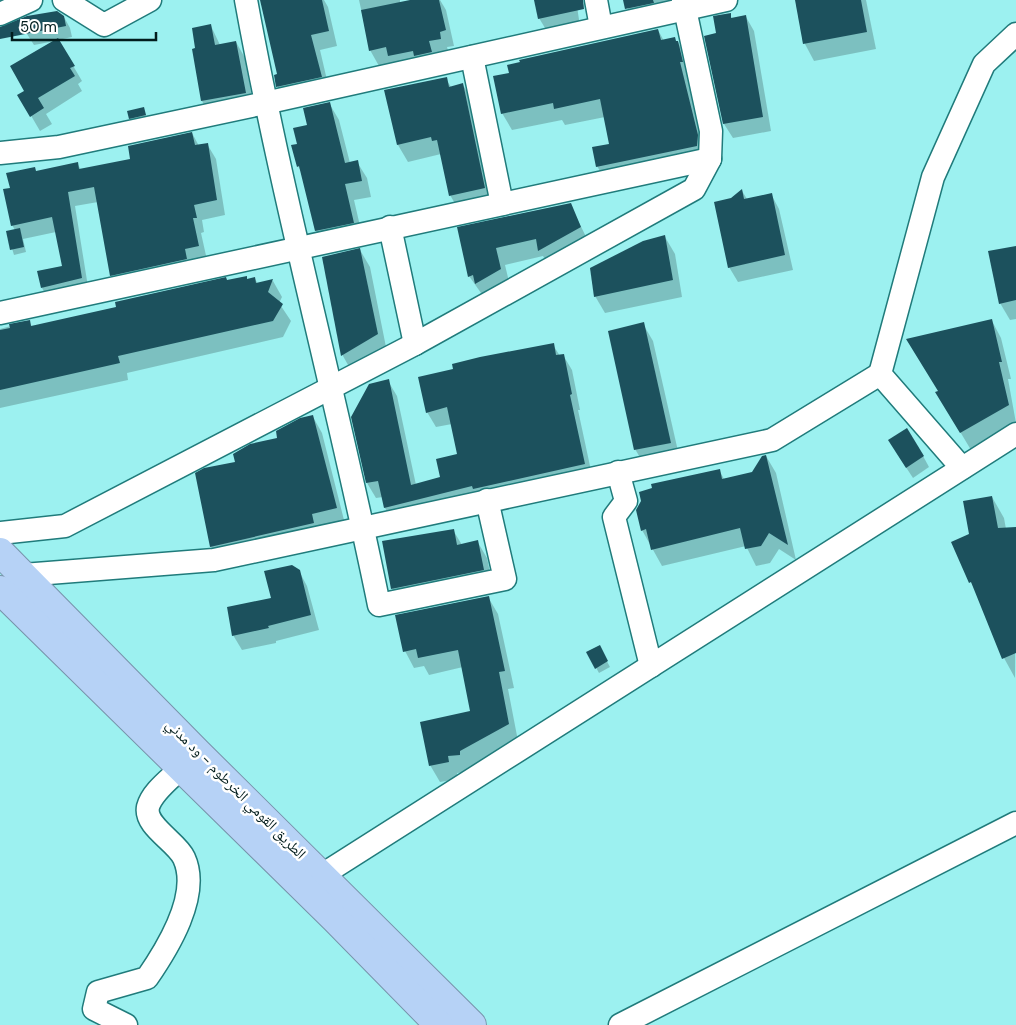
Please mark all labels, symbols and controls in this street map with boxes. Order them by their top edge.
scale bar [12,10,156,42]
text: 50 m [20,17,57,37]
street label: الطريق القومي الخرطوم - ود مدني [160,715,310,865]

